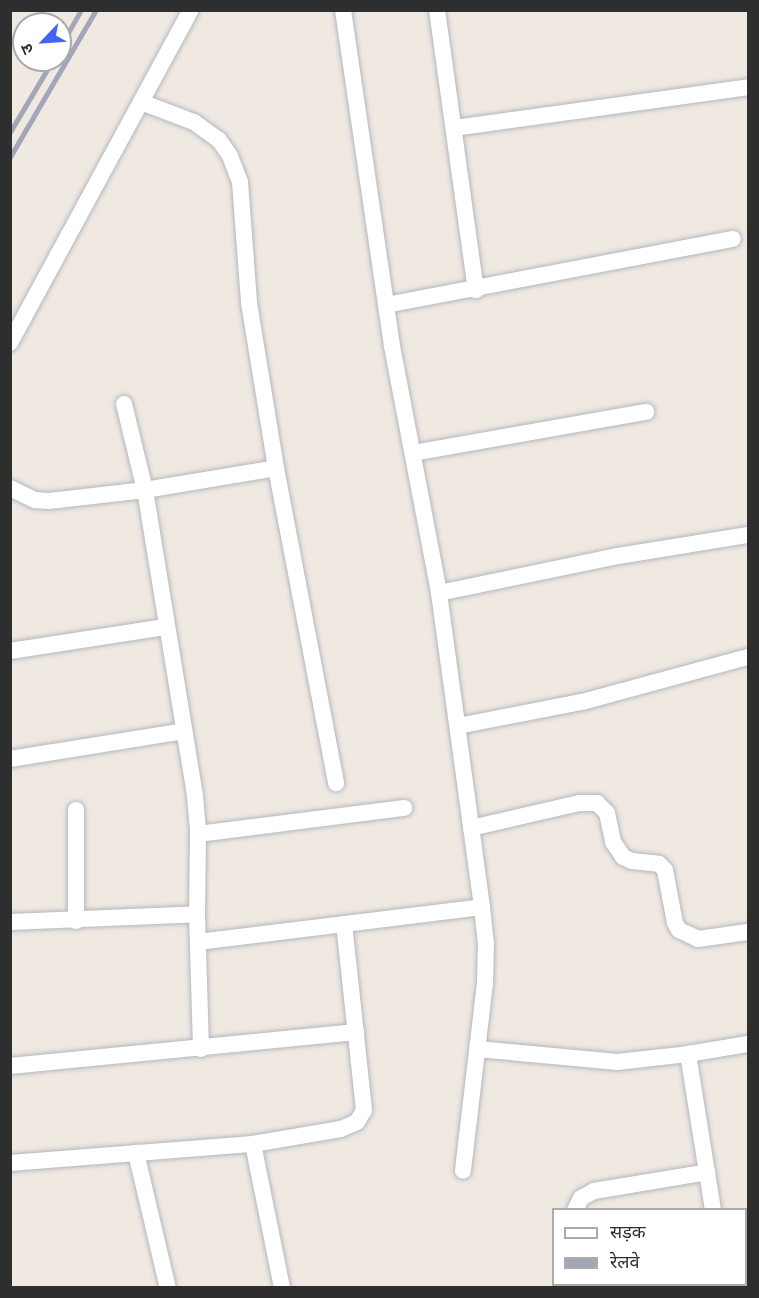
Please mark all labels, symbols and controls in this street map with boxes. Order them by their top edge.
north arrow [12,12,72,72]
text: उ [16,41,38,57]
legend [552,1208,747,1286]
text: सड़क [610,1221,646,1242]
text: रेलवे [610,1251,640,1272]

